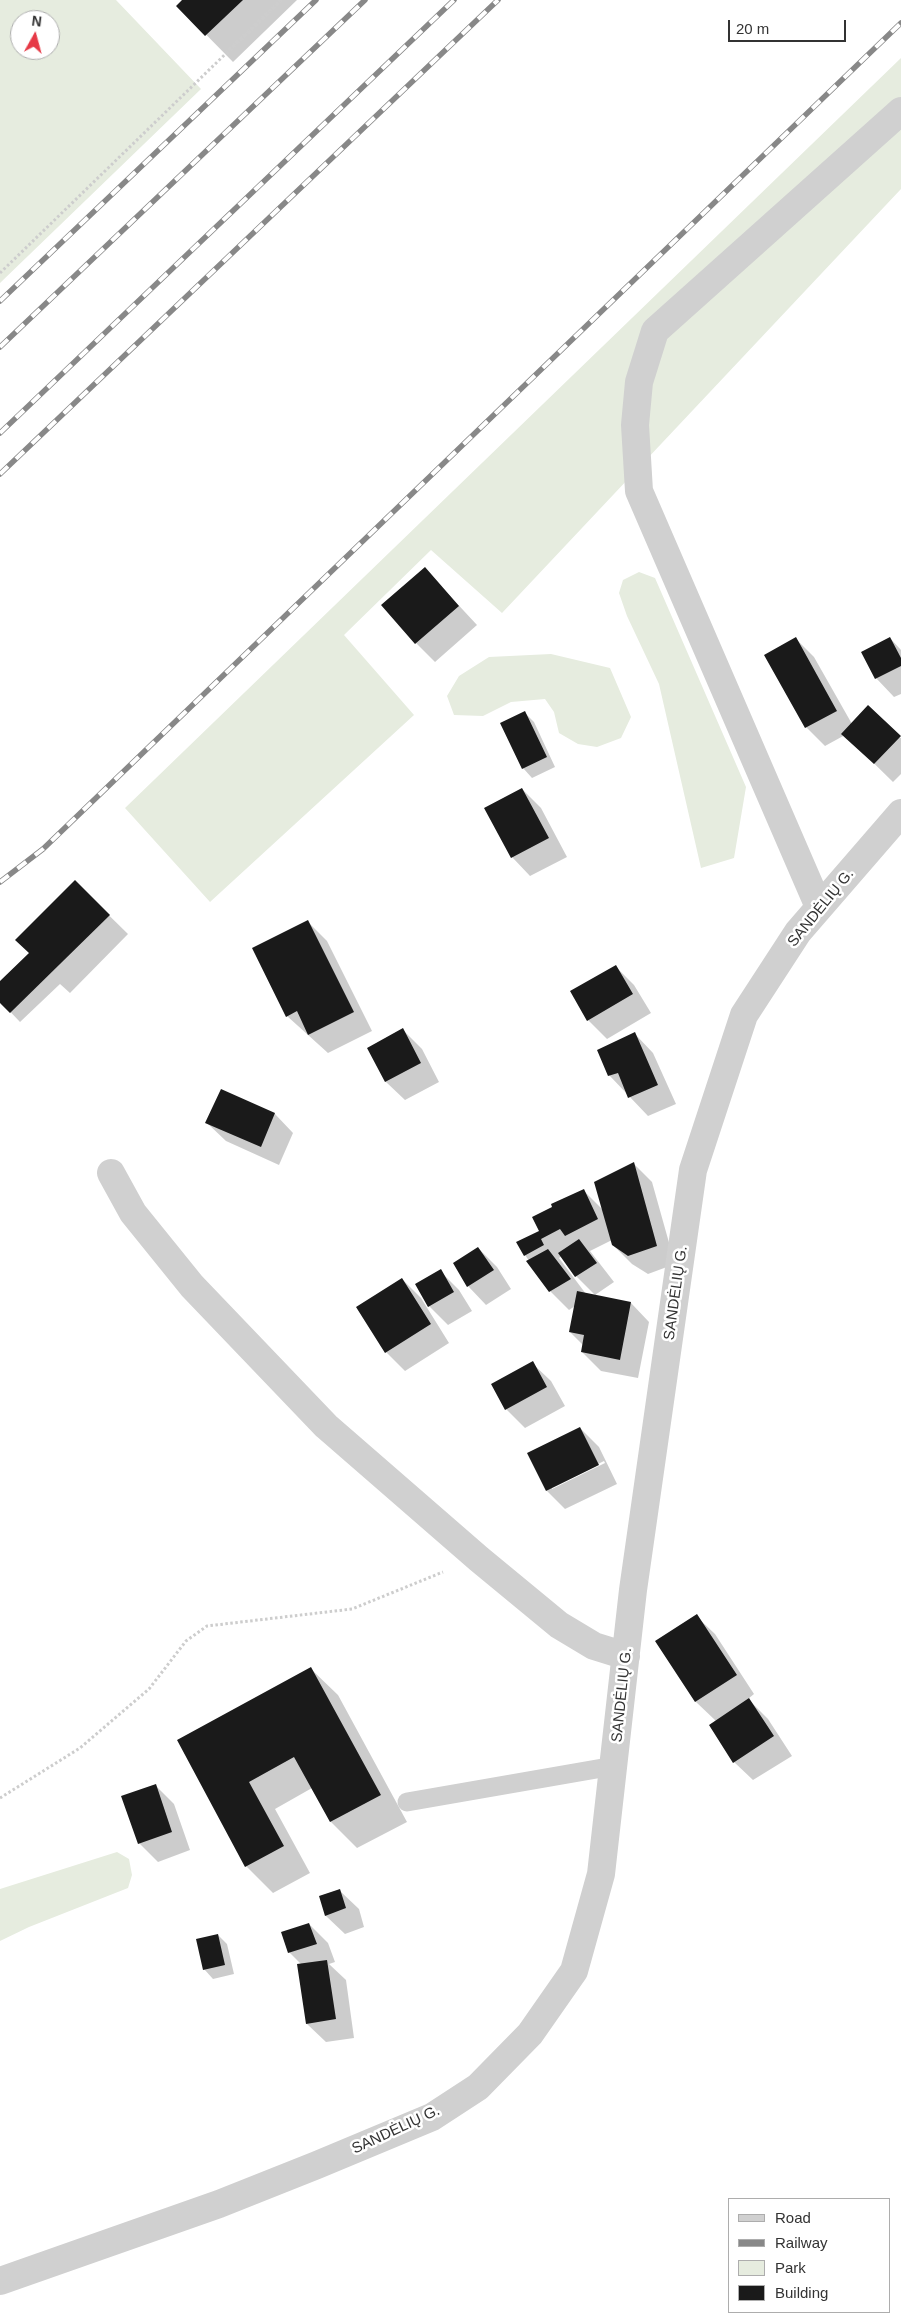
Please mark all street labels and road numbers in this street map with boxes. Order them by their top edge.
street label: SANDĖLIŲ G. [784,865,858,951]
street label: SANDĖLIŲ G. [660,1245,692,1341]
street label: SANDĖLIŲ G. [608,1647,636,1743]
street label: SANDĖLIŲ G. [349,2102,443,2158]

